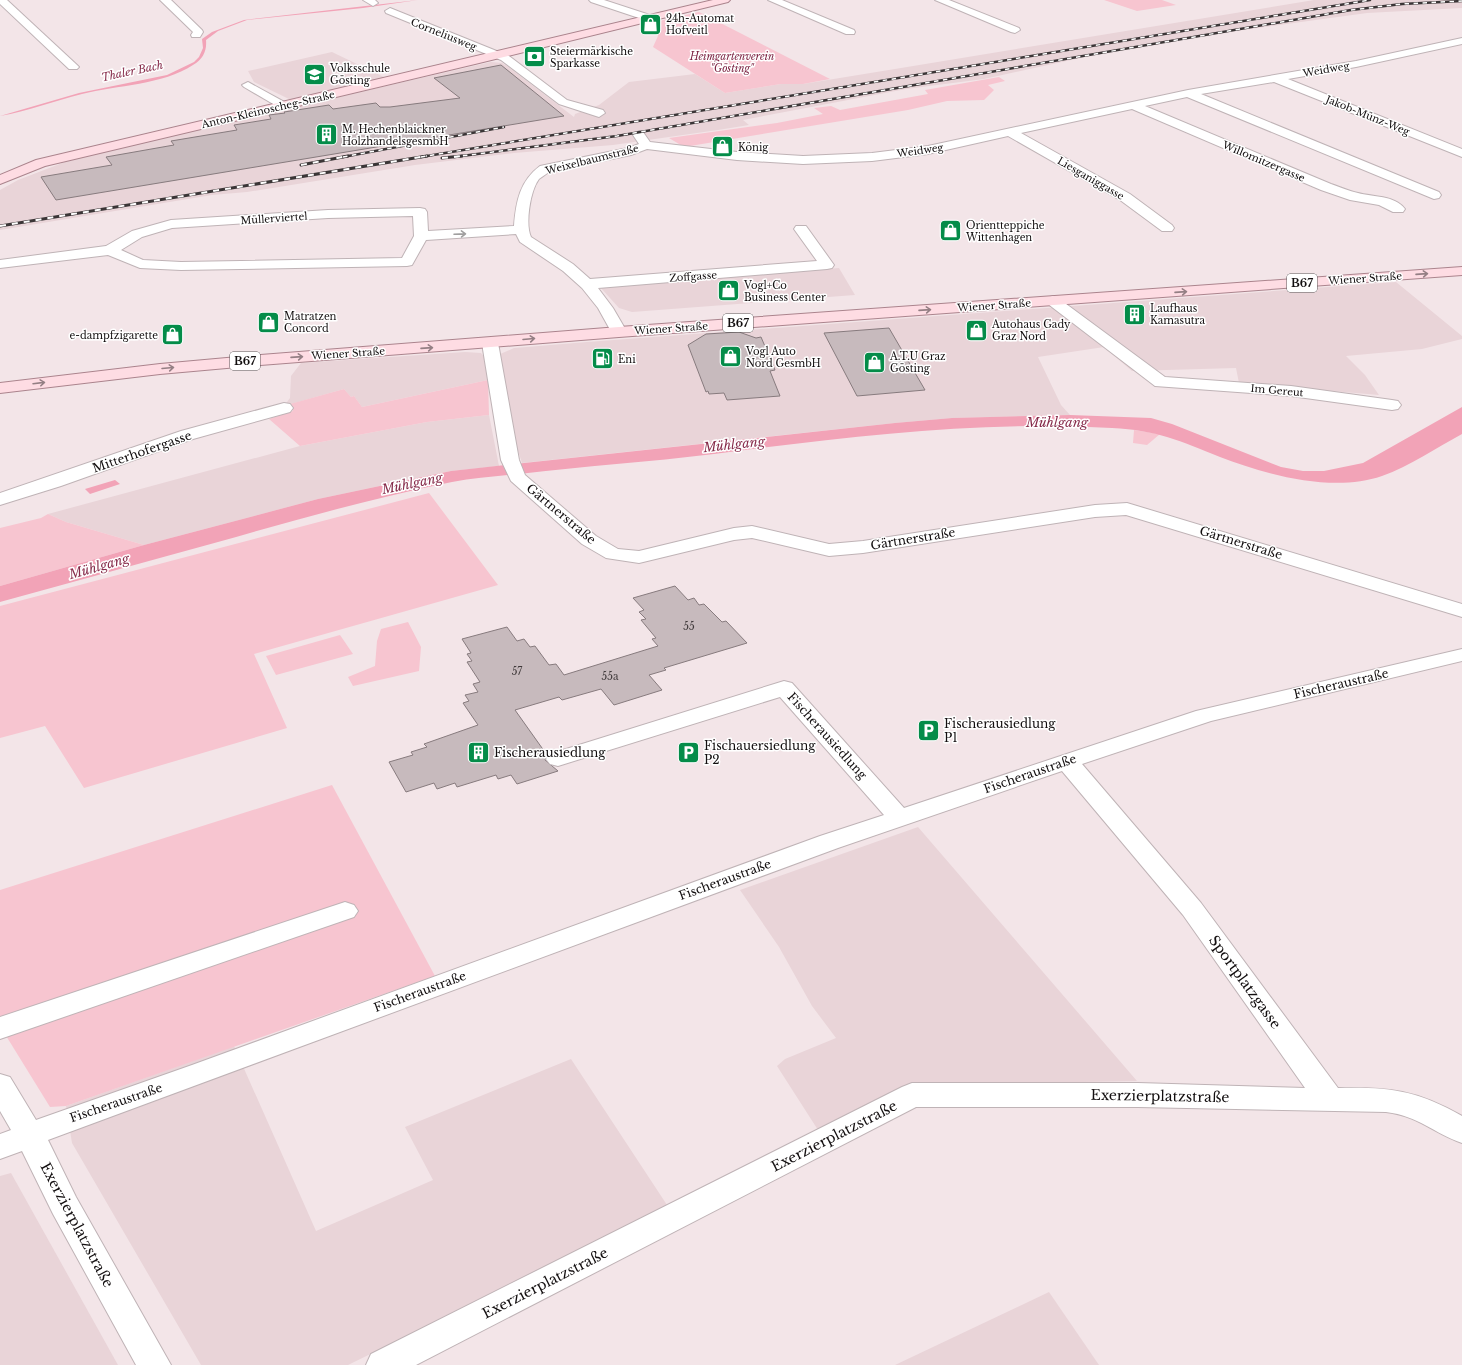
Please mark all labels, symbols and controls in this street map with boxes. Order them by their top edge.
shop icon: 24h-Automat Hofveitl [638,11,664,37]
place label: 24h-Automat Hofveitl [666,12,734,37]
street label: Corneliusweg [409,15,480,54]
bank icon: Steiermärkische Sparkasse [521,44,547,70]
place label: Steiermärkische Sparkasse [550,45,633,70]
park label: Heimgartenverein "Gösting" [689,50,774,75]
water label: Thaler Bach [100,58,164,84]
street label: Weidweg [1301,59,1351,80]
school or university icon: Volksschule Gösting [301,61,327,87]
place label: Volksschule Gösting [329,62,390,87]
street label: Anton-Kleinoscheg-Straße [199,88,336,131]
street label: Jakob-Münz-Weg [1322,92,1413,139]
building icon: M. Hechenblaickner HolzhandelsgesmbH [314,122,340,148]
place label: M. Hechenblaickner HolzhandelsgesmbH [342,123,448,148]
shop icon: König [709,134,735,160]
street label: Willomitzergasse [1220,138,1307,185]
place label: König [738,141,769,154]
street label: Weidweg [895,141,945,160]
street label: Weixelbaumstraße [543,142,640,178]
street label: Liesganiggasse [1055,154,1127,203]
street label: Müllerviertel [240,210,308,227]
shop icon: Orientteppiche Wittenhagen [937,218,963,244]
place label: Orientteppiche Wittenhagen [965,219,1045,244]
one-way arrow [453,230,466,238]
street label: Zoffgasse [669,268,718,285]
street label: Wiener Straße [1327,269,1403,288]
one-way arrow [1415,270,1428,278]
road number: B67 [1287,274,1317,292]
shop icon: Vogl+Co Business Center [715,278,741,304]
place label: Vogl+Co Business Center [743,279,826,304]
one-way arrow [1174,288,1187,295]
street label: Wiener Straße [956,296,1032,315]
building icon: Laufhaus Kamasutra [1122,301,1148,327]
place label: Laufhaus Kamasutra [1150,302,1205,327]
one-way arrow [918,307,931,314]
shop icon: Matratzen Concord [256,309,282,335]
place label: Matratzen Concord [284,310,337,335]
road number: B67 [723,314,753,332]
shop icon: Autohaus Gady Graz Nord [964,317,990,343]
place label: Autohaus Gady Graz Nord [991,318,1071,343]
street label: Wiener Straße [633,319,709,338]
shop icon: e-dampfzigarette [160,322,186,348]
place label: e-dampfzigarette [70,329,158,342]
one-way arrow [522,336,535,343]
street label: Wiener Straße [310,344,386,363]
one-way arrow [420,344,433,351]
shop icon: Vogl Auto Nord GesmbH [718,344,744,370]
place label: Vogl Auto Nord GesmbH [745,345,821,370]
fuel station icon: Eni [590,346,616,372]
shop icon: A.T.U Graz Gösting [861,349,887,375]
place label: A.T.U Graz Gösting [889,350,946,375]
road number: B67 [230,352,260,370]
place label: Eni [618,353,636,366]
one-way arrow [290,354,303,361]
one-way arrow [161,364,174,371]
one-way arrow [32,379,45,387]
street label: Im Gereut [1250,382,1304,399]
water label: Mühlgang [1025,414,1089,431]
street label: Mitterhofergasse [90,427,194,476]
water label: Mühlgang [701,433,767,456]
water label: Mühlgang [379,469,445,498]
street label: Gärtnerstraße [524,480,599,547]
street label: Gärtnerstraße [1198,523,1284,562]
street label: Gärtnerstraße [869,524,957,553]
water label: Mühlgang [66,550,132,583]
house number: 55 [683,620,695,633]
house number: 57 [512,665,523,678]
street label: Fischeraustraße [1292,665,1390,702]
house number: 55a [602,670,619,683]
street label: Fischerausiedlung [784,689,871,783]
place label: Fischerausiedlung P1 [944,716,1056,745]
parking icon: Fischerausiedlung P1 [916,718,942,744]
place label: Fischauersiedlung P2 [704,738,816,767]
building icon: Fischerausiedlung [466,740,492,766]
parking icon: Fischauersiedlung P2 [676,740,702,766]
place label: Fischerausiedlung [494,745,606,760]
street label: Fischeraustraße [982,751,1078,796]
street label: Fischeraustraße [677,856,773,903]
street label: Sportplatzgasse [1205,932,1285,1032]
street label: Fischeraustraße [372,968,468,1015]
street label: Fischeraustraße [68,1080,164,1125]
street label: Exerzierplatzstraße [1090,1086,1230,1106]
street label: Exerzierplatzstraße [768,1096,900,1176]
street label: Exerzierplatzstraße [36,1159,118,1291]
street label: Exerzierplatzstraße [479,1243,611,1323]

